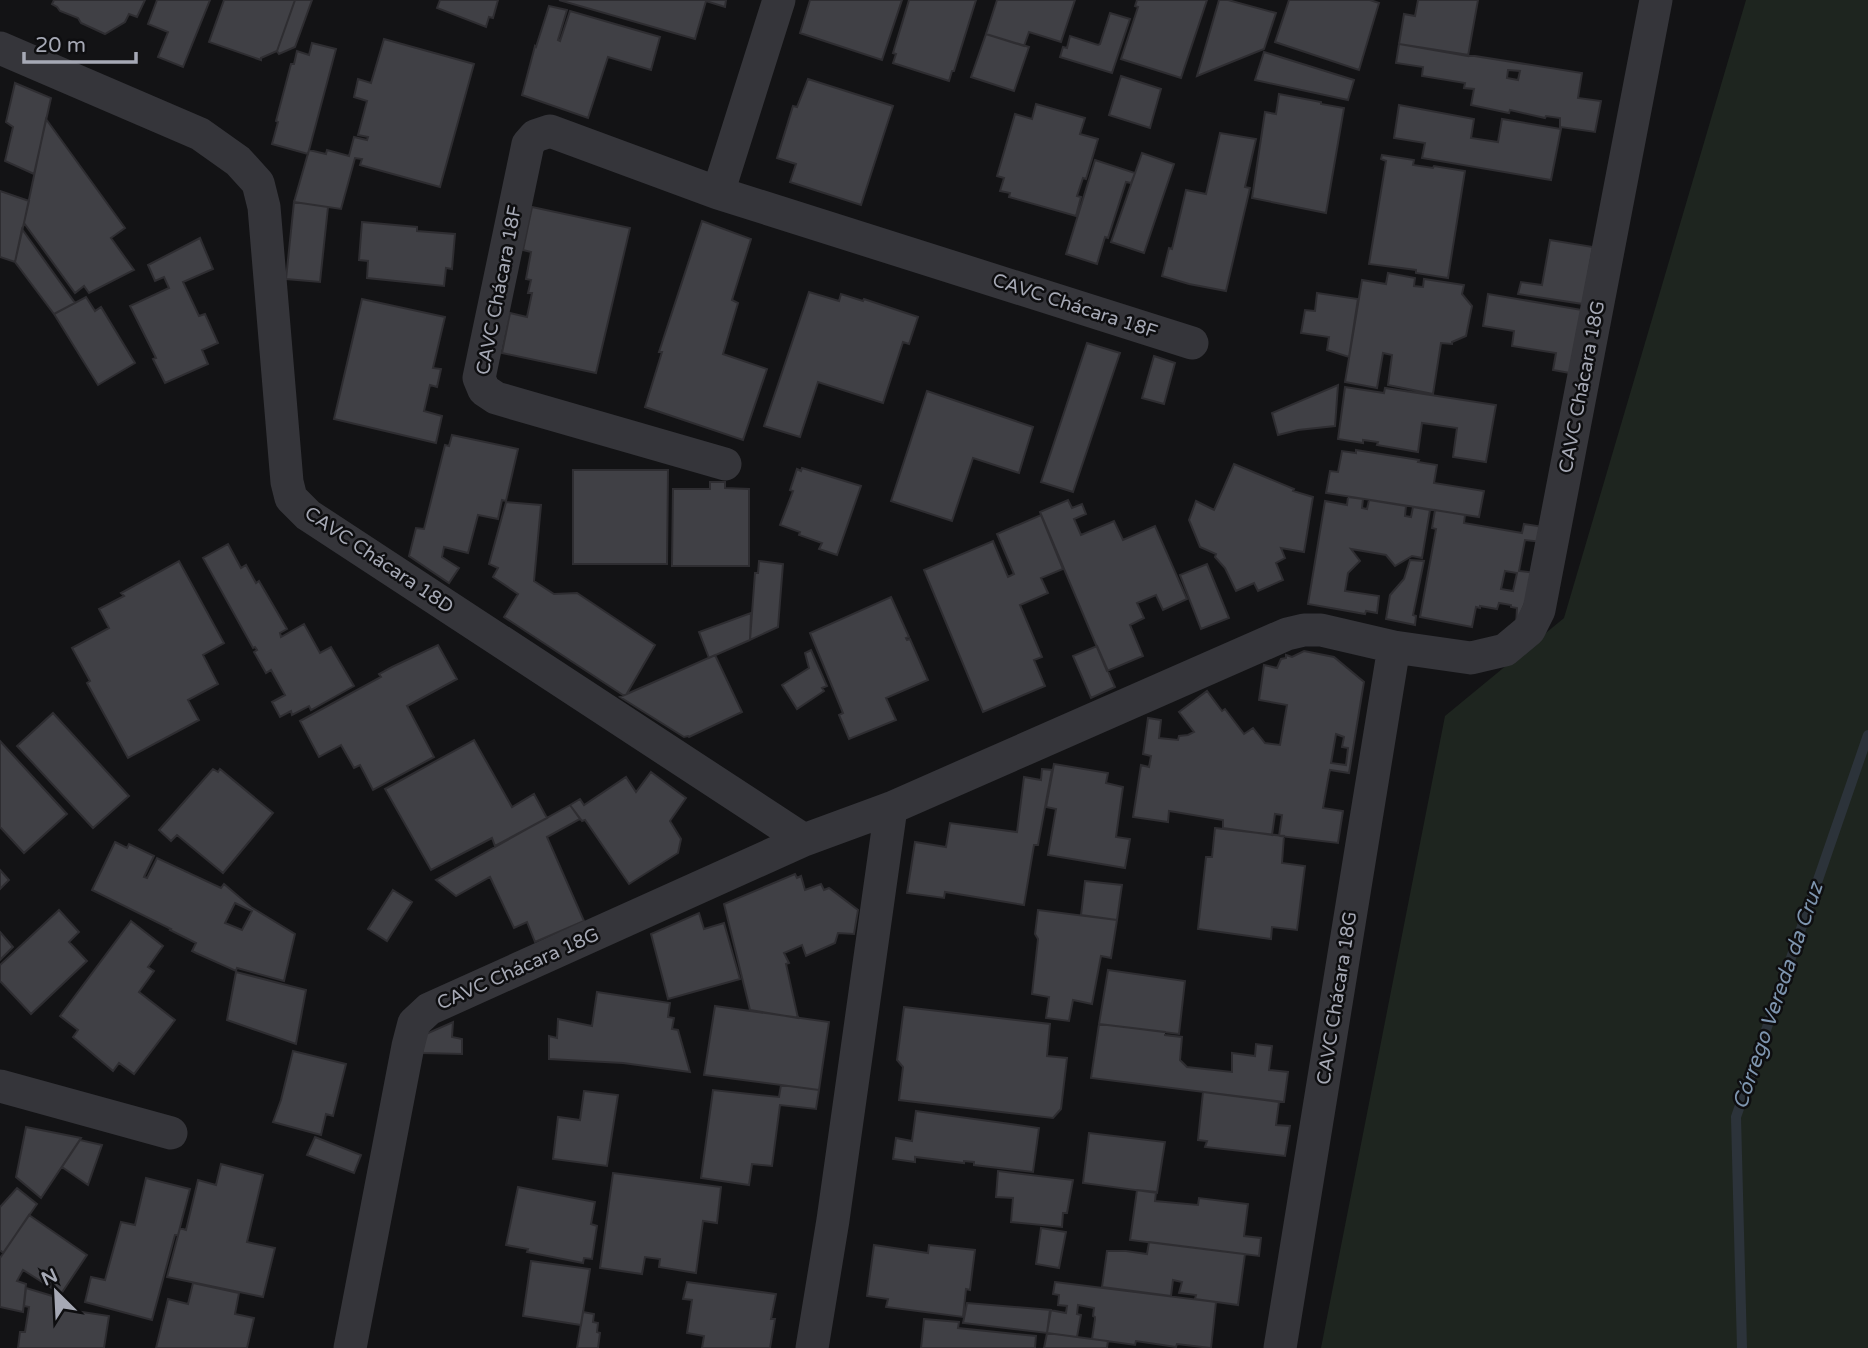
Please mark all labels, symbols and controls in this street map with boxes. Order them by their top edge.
scale bar [24,21,136,65]
text: 20 m [35,33,86,58]
street label: CAVC Chácara 18F [472,203,526,377]
street label: CAVC Chácara 18F [990,269,1160,343]
street label: CAVC Chácara 18G [1555,299,1609,475]
street label: CAVC Chácara 18D [300,502,458,618]
water label: Córrego Vereda da Cruz [1727,878,1829,1113]
street label: CAVC Chácara 18G [1312,910,1362,1086]
street label: CAVC Chácara 18G [434,923,602,1015]
north arrow [21,1257,91,1327]
text: N [38,1264,61,1291]

